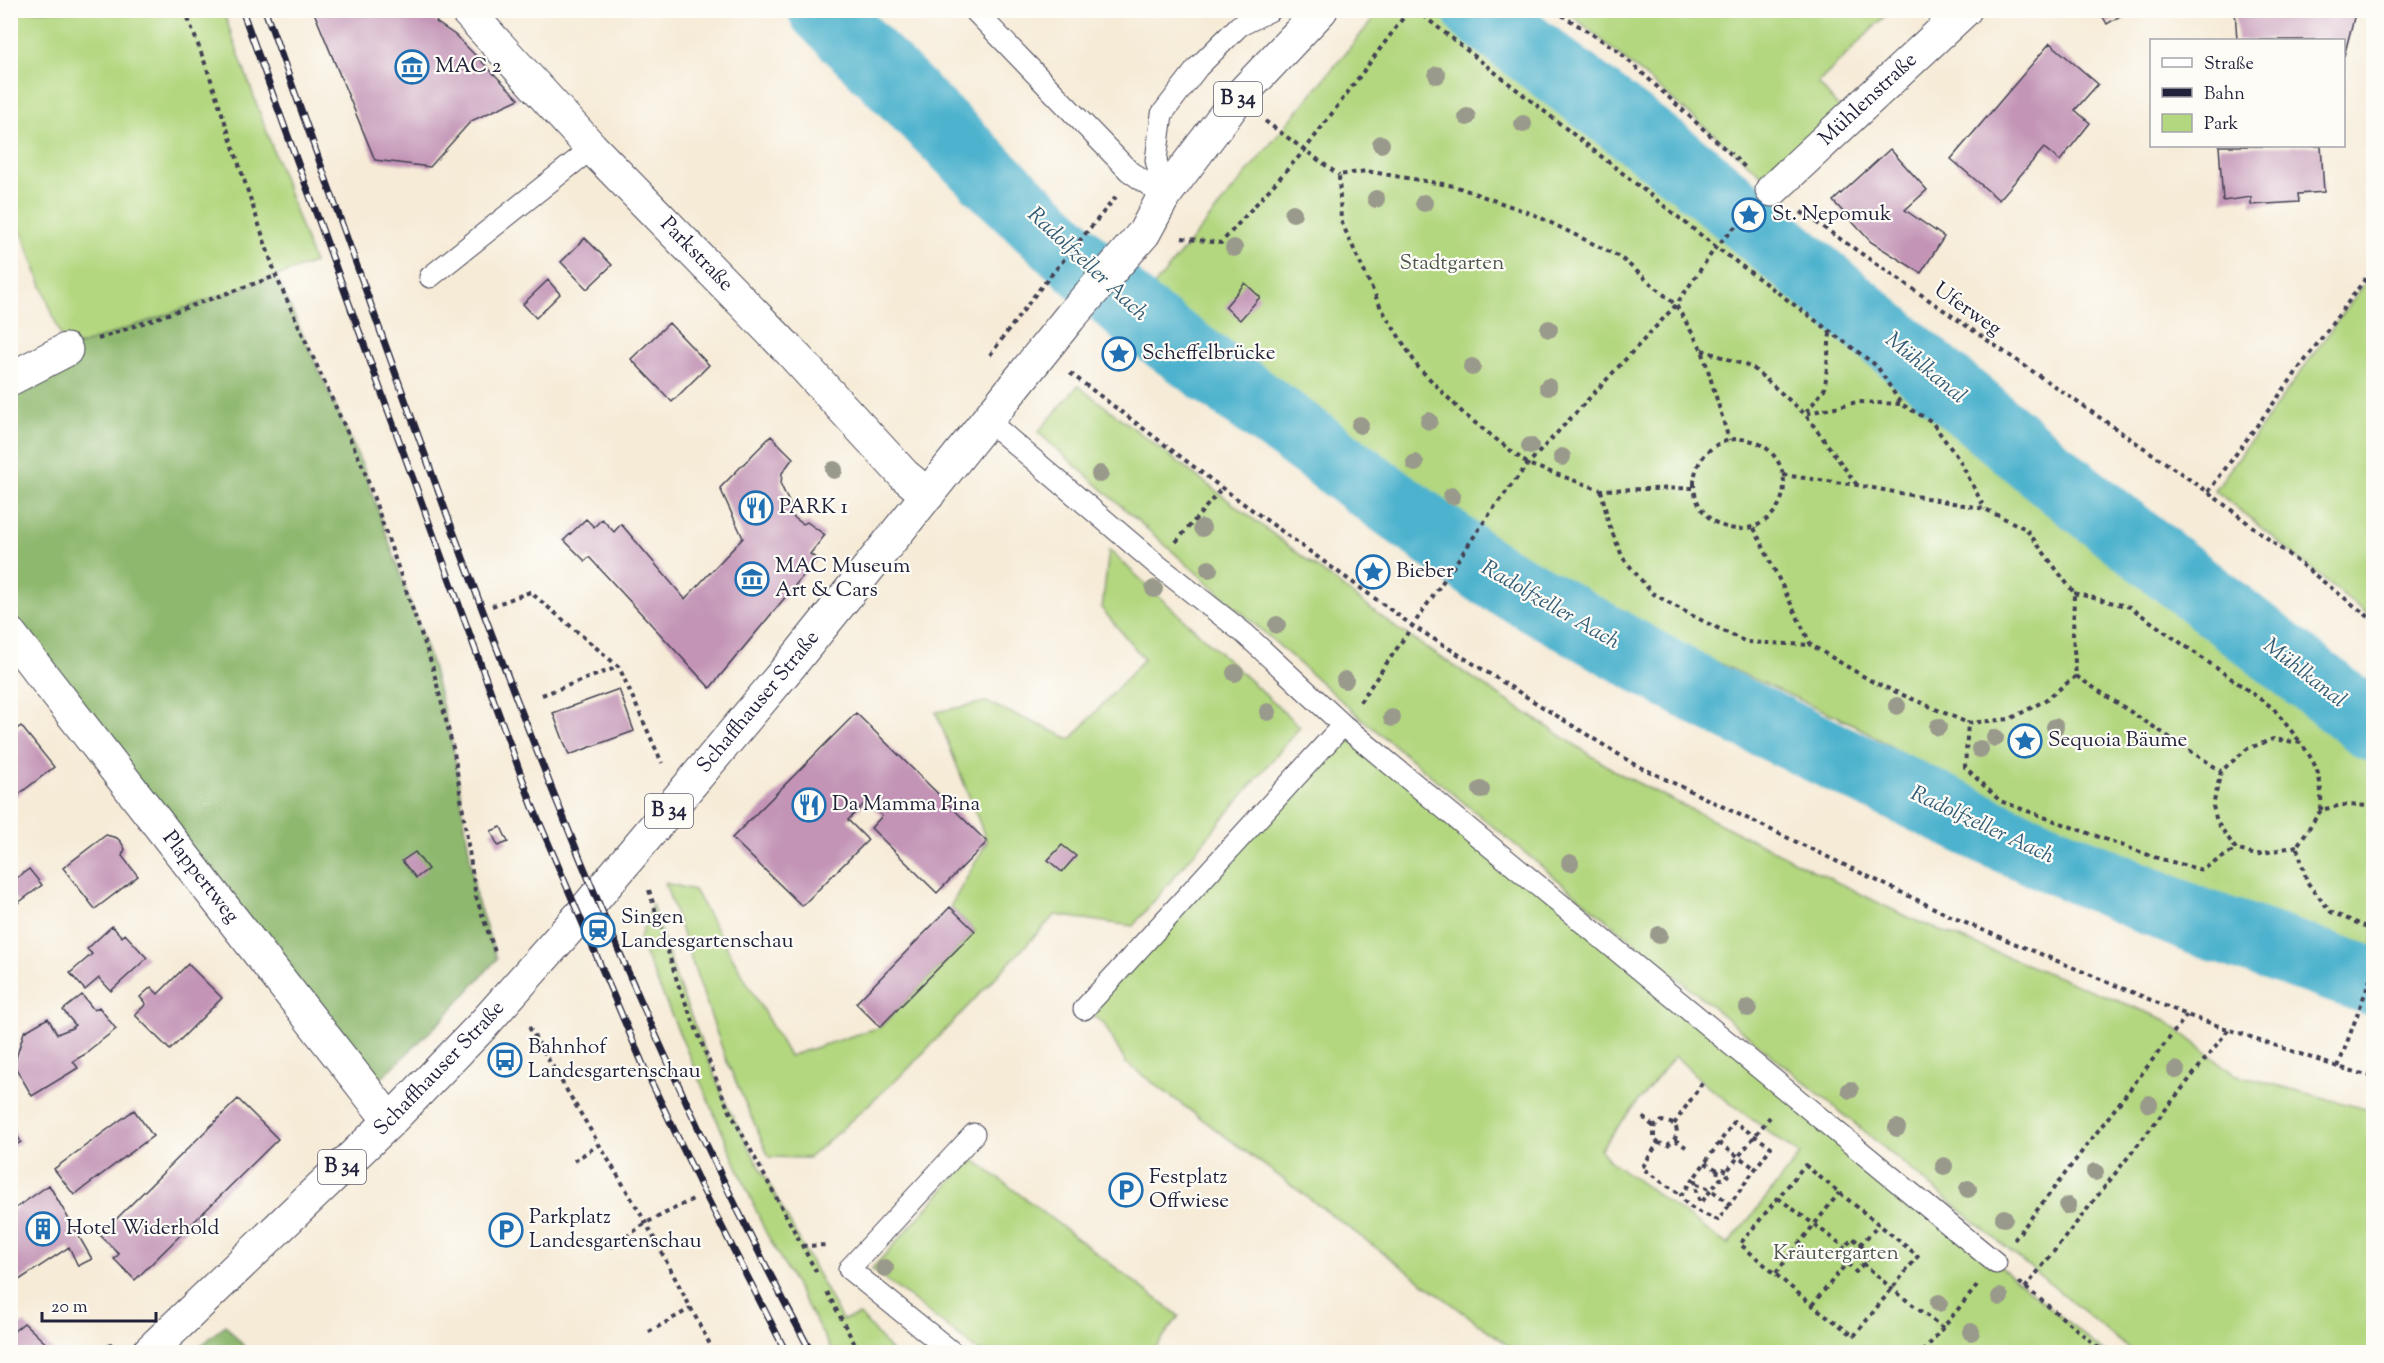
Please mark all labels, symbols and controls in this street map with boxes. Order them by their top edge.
legend [2150,39,2345,147]
street label: Mühlenstraße [1813,46,1925,154]
museum icon: MAC 2 [394,49,430,85]
place label: MAC 2 [435,52,502,82]
text: Straße [2204,52,2254,78]
road number: B 34 [1214,82,1262,116]
text: Bahn [2204,82,2245,108]
text: Park [2204,112,2239,138]
place icon: St. Nepomuk [1731,197,1767,233]
water label: Radolfzeller Aach [1019,200,1155,330]
place label: St. Nepomuk [1772,200,1892,230]
street label: Parkstraße [653,211,740,299]
park label: Stadtgarten [1400,249,1504,279]
street label: Uferweg [1927,276,2007,344]
water label: Mühlkanal [1877,325,1973,413]
place icon: Scheffelbrücke [1101,336,1137,372]
place label: Scheffelbrücke [1142,339,1276,369]
restaurant icon: PARK 1 [738,490,774,526]
place label: PARK 1 [779,493,848,523]
place label: MAC Museum Art & Cars [775,552,910,606]
water label: Radolfzeller Aach [1475,553,1626,659]
place icon: Bieber [1355,554,1391,590]
place label: Bieber [1396,557,1454,587]
museum icon: MAC Museum Art & Cars [734,561,770,597]
street label: Schaffhauser Straße [690,625,827,780]
water label: Mühlkanal [2256,631,2353,717]
place icon: Sequoia Bäume [2007,723,2043,759]
place label: Sequoia Bäume [2048,726,2187,756]
water label: Radolfzeller Aach [1905,779,2059,873]
restaurant icon: Da Mamma Pina [791,787,827,823]
place label: Da Mamma Pina [832,790,981,820]
road number: B 34 [645,794,693,828]
street label: Plappertweg [154,825,246,930]
place label: Singen Landesgartenschau [621,903,794,957]
station icon: Singen Landesgartenschau [580,912,616,948]
street label: Schaffhauser Straße [368,995,512,1143]
place label: Bahnhof Landesgartenschau [528,1033,701,1087]
bus stop icon: Bahnhof Landesgartenschau [487,1042,523,1078]
road number: B 34 [318,1150,366,1184]
place label: Festplatz Offwiese [1149,1163,1229,1217]
parking icon: Festplatz Offwiese [1108,1172,1144,1208]
place label: Parkplatz Landesgartenschau [529,1203,702,1257]
building icon: Hotel Widerhold [25,1211,61,1247]
parking icon: Parkplatz Landesgartenschau [488,1212,524,1248]
place label: Hotel Widerhold [66,1214,219,1244]
park label: Kräutergarten [1773,1239,1899,1269]
scale bar [42,1285,156,1323]
text: 20 m [51,1295,88,1321]

